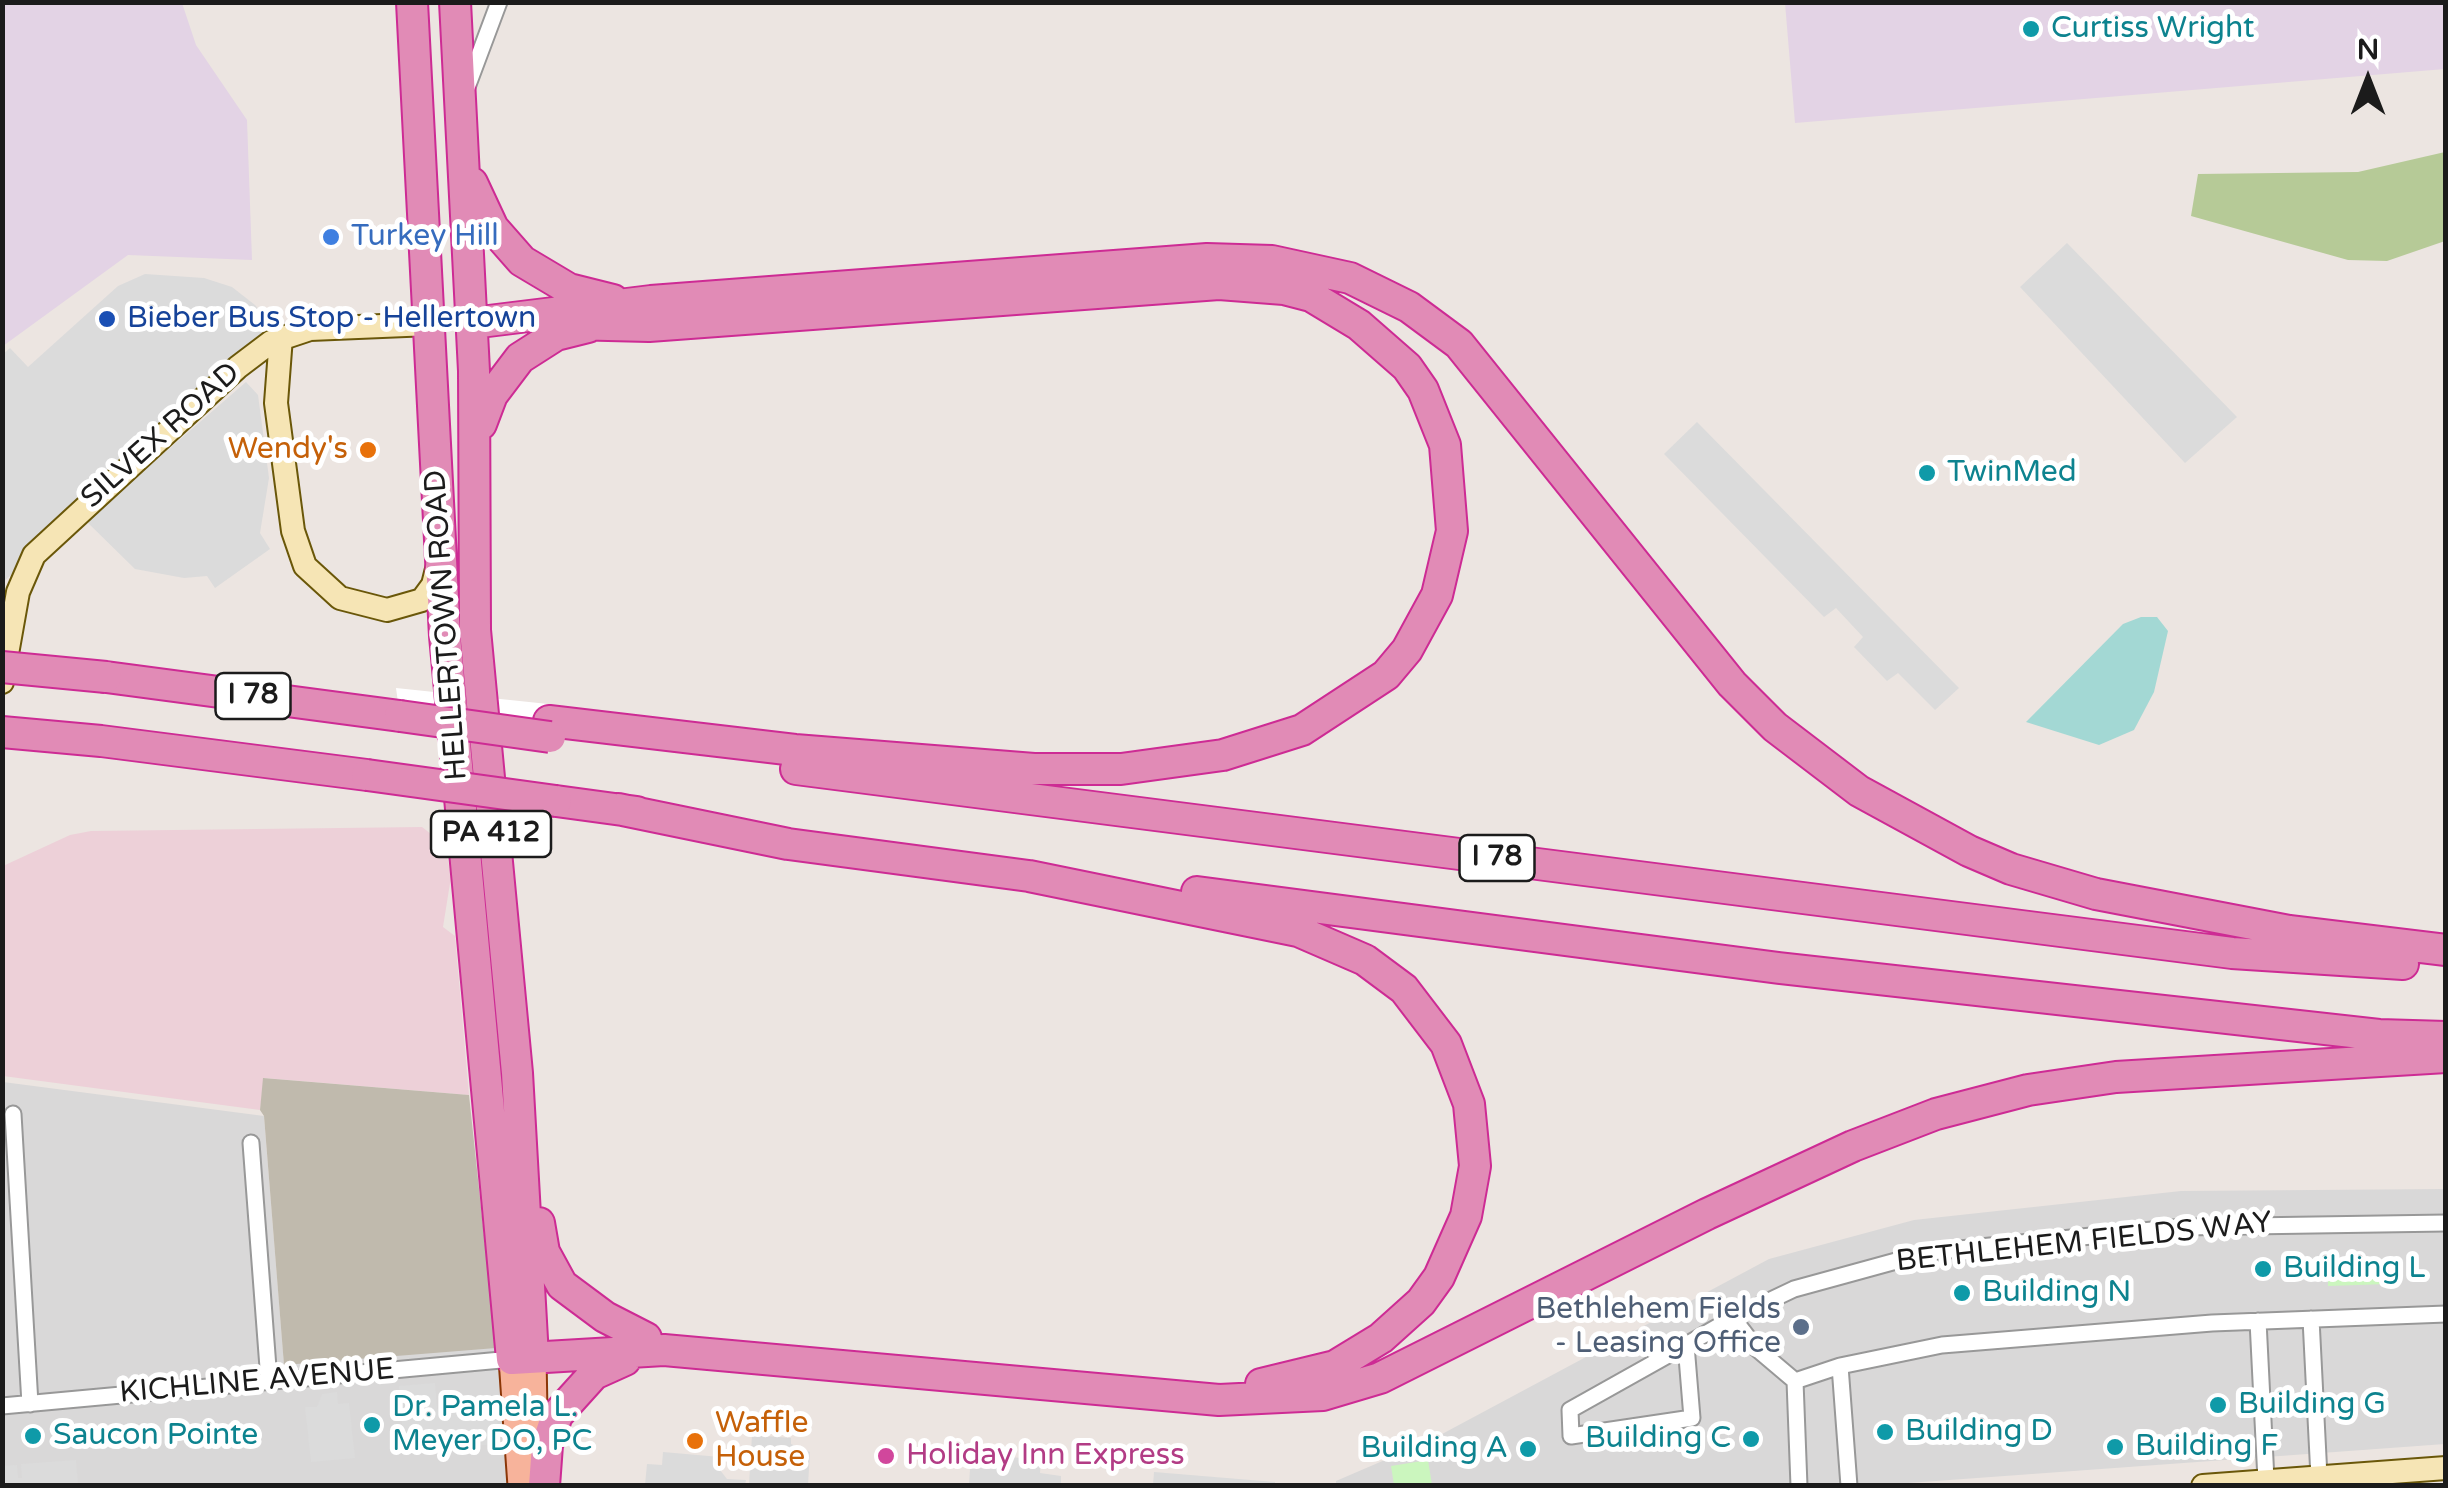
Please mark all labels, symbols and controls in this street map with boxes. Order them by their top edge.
place label: Curtiss Wright [2051,11,2254,47]
marker: Curtiss Wright [2020,18,2042,40]
north arrow [2318,30,2418,130]
text: N [2357,33,2379,67]
place label: Turkey Hill [351,219,499,255]
marker: Turkey Hill [320,226,342,248]
place label: Bieber Bus Stop - Hellertown [127,301,536,337]
marker: Bieber Bus Stop - Hellertown [96,308,118,330]
street label: SILVEX ROAD [74,355,248,517]
place label: Wendy's [228,432,348,468]
marker: Wendy's [357,439,379,461]
place label: TwinMed [1947,455,2077,491]
marker: TwinMed [1916,462,1938,484]
street label: HELLERTOWN ROAD [418,469,476,781]
road number: I 78 [216,673,290,719]
road number: PA 412 [431,811,551,857]
road number: I 78 [1460,835,1534,881]
street label: BETHLEHEM FIELDS WAY [1894,1205,2274,1281]
place label: Building L [2283,1251,2425,1287]
marker: Building L [2252,1258,2274,1280]
place label: Building N [1982,1275,2131,1311]
marker: Building N [1951,1282,1973,1304]
place label: Bethlehem Fields - Leasing Office [1535,1292,1781,1362]
marker: Bethlehem Fields - Leasing Office [1790,1316,1812,1338]
street label: KICHLINE AVENUE [118,1352,396,1412]
place label: Building G [2238,1387,2386,1423]
place label: Dr. Pamela L. Meyer DO, PC [392,1390,592,1460]
marker: Building G [2207,1394,2229,1416]
place label: Waffle House [715,1406,808,1476]
marker: Dr. Pamela L. Meyer DO, PC [361,1414,383,1436]
place label: Building D [1905,1414,2053,1450]
place label: Saucon Pointe [53,1418,258,1454]
place label: Building C [1585,1421,1731,1457]
marker: Building D [1874,1421,1896,1443]
marker: Saucon Pointe [22,1425,44,1447]
marker: Building C [1740,1428,1762,1450]
place label: Building F [2135,1429,2278,1465]
marker: Waffle House [684,1430,706,1452]
place label: Building A [1360,1431,1508,1467]
marker: Building F [2104,1436,2126,1458]
place label: Holiday Inn Express [906,1438,1185,1474]
marker: Building A [1517,1438,1539,1460]
marker: Holiday Inn Express [875,1445,897,1467]

